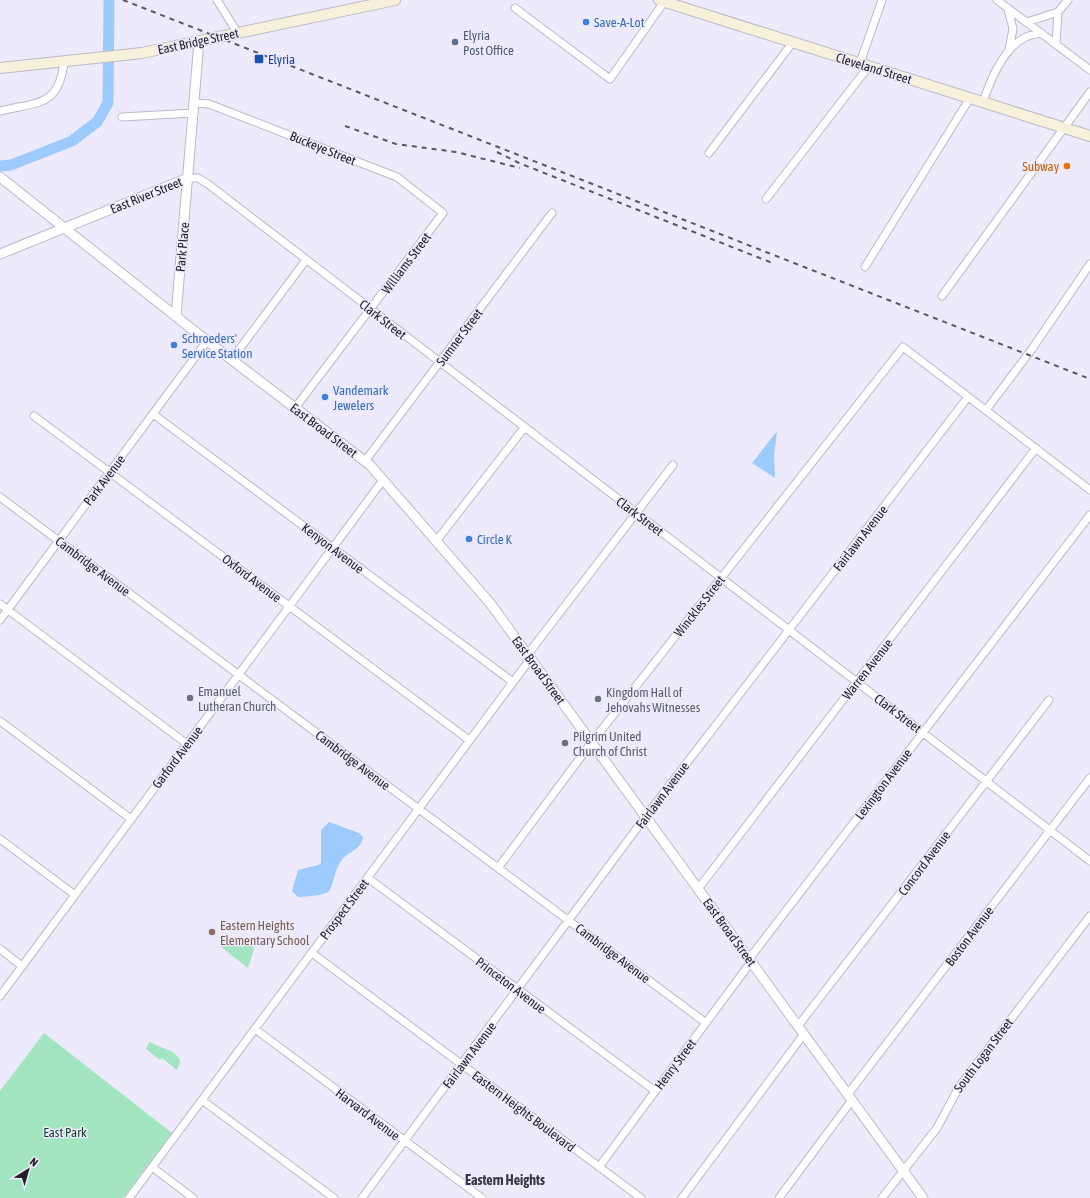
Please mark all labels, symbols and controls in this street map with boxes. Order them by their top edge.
place label: Save-A-Lot [594,15,645,30]
marker: Save-A-Lot [581,17,591,27]
street label: East Bridge Street [156,26,240,57]
place label: Elyria Post Office [463,28,514,58]
marker: Elyria Post Office [450,37,460,47]
street label: Cleveland Street [834,50,914,87]
place label: Elyria [268,52,295,67]
marker: Elyria [253,53,265,65]
street label: Buckeye Street [288,128,358,169]
place label: Subway [1022,159,1060,174]
marker: Subway [1062,161,1072,171]
street label: East River Street [108,174,185,217]
street label: Park Place [173,221,192,273]
street label: Williams Street [379,230,434,297]
street label: Clark Street [356,296,409,342]
street label: Sumner Street [433,306,486,369]
place label: Schroeders' Service Station [182,331,252,361]
marker: Schroeders' Service Station [169,340,179,350]
place label: Vandemark Jewelers [333,383,389,413]
marker: Vandemark Jewelers [320,392,330,402]
street label: East Broad Street [287,400,360,461]
street label: Park Avenue [81,452,128,509]
street label: Clark Street [613,494,666,539]
street label: Fairlawn Avenue [830,502,891,574]
street label: Kenyon Avenue [299,520,367,577]
place label: Circle K [477,532,512,547]
street label: Cambridge Avenue [52,534,133,599]
marker: Circle K [464,534,474,544]
street label: Oxford Avenue [219,551,284,606]
street label: Winckles Street [671,573,728,640]
street label: East Broad Street [509,633,568,707]
street label: Warren Avenue [839,636,896,703]
place label: Emanuel Lutheran Church [198,684,276,714]
place label: Kingdom Hall of Jehovahs Witnesses [606,685,701,715]
street label: Clark Street [871,691,924,736]
marker: Emanuel Lutheran Church [185,693,195,703]
marker: Kingdom Hall of Jehovahs Witnesses [593,694,603,704]
street label: Garford Avenue [149,723,206,791]
street label: Cambridge Avenue [312,728,393,793]
place label: Pilgrim United Church of Christ [573,729,647,759]
marker: Pilgrim United Church of Christ [560,738,570,748]
street label: Lexington Avenue [852,746,915,823]
street label: Fairlawn Avenue [633,759,692,831]
street label: Concord Avenue [895,828,954,899]
street label: Prospect Street [317,876,372,942]
street label: East Broad Street [700,895,759,969]
street label: Boston Avenue [942,903,997,969]
place label: Eastern Heights Elementary School [220,918,310,948]
street label: Cambridge Avenue [572,921,653,986]
marker: Eastern Heights Elementary School [207,927,217,937]
street label: Princeton Avenue [473,954,549,1017]
street label: South Logan Street [951,1015,1016,1095]
street label: Fairlawn Avenue [440,1019,499,1091]
street label: Henry Street [652,1036,699,1092]
street label: Eastern Heights Boulevard [469,1068,578,1155]
street label: Harvard Avenue [333,1085,403,1143]
park label: East Park [43,1125,87,1140]
north arrow [8,1150,48,1190]
text: N [28,1155,40,1169]
district label: Eastern Heights [465,1172,545,1188]

